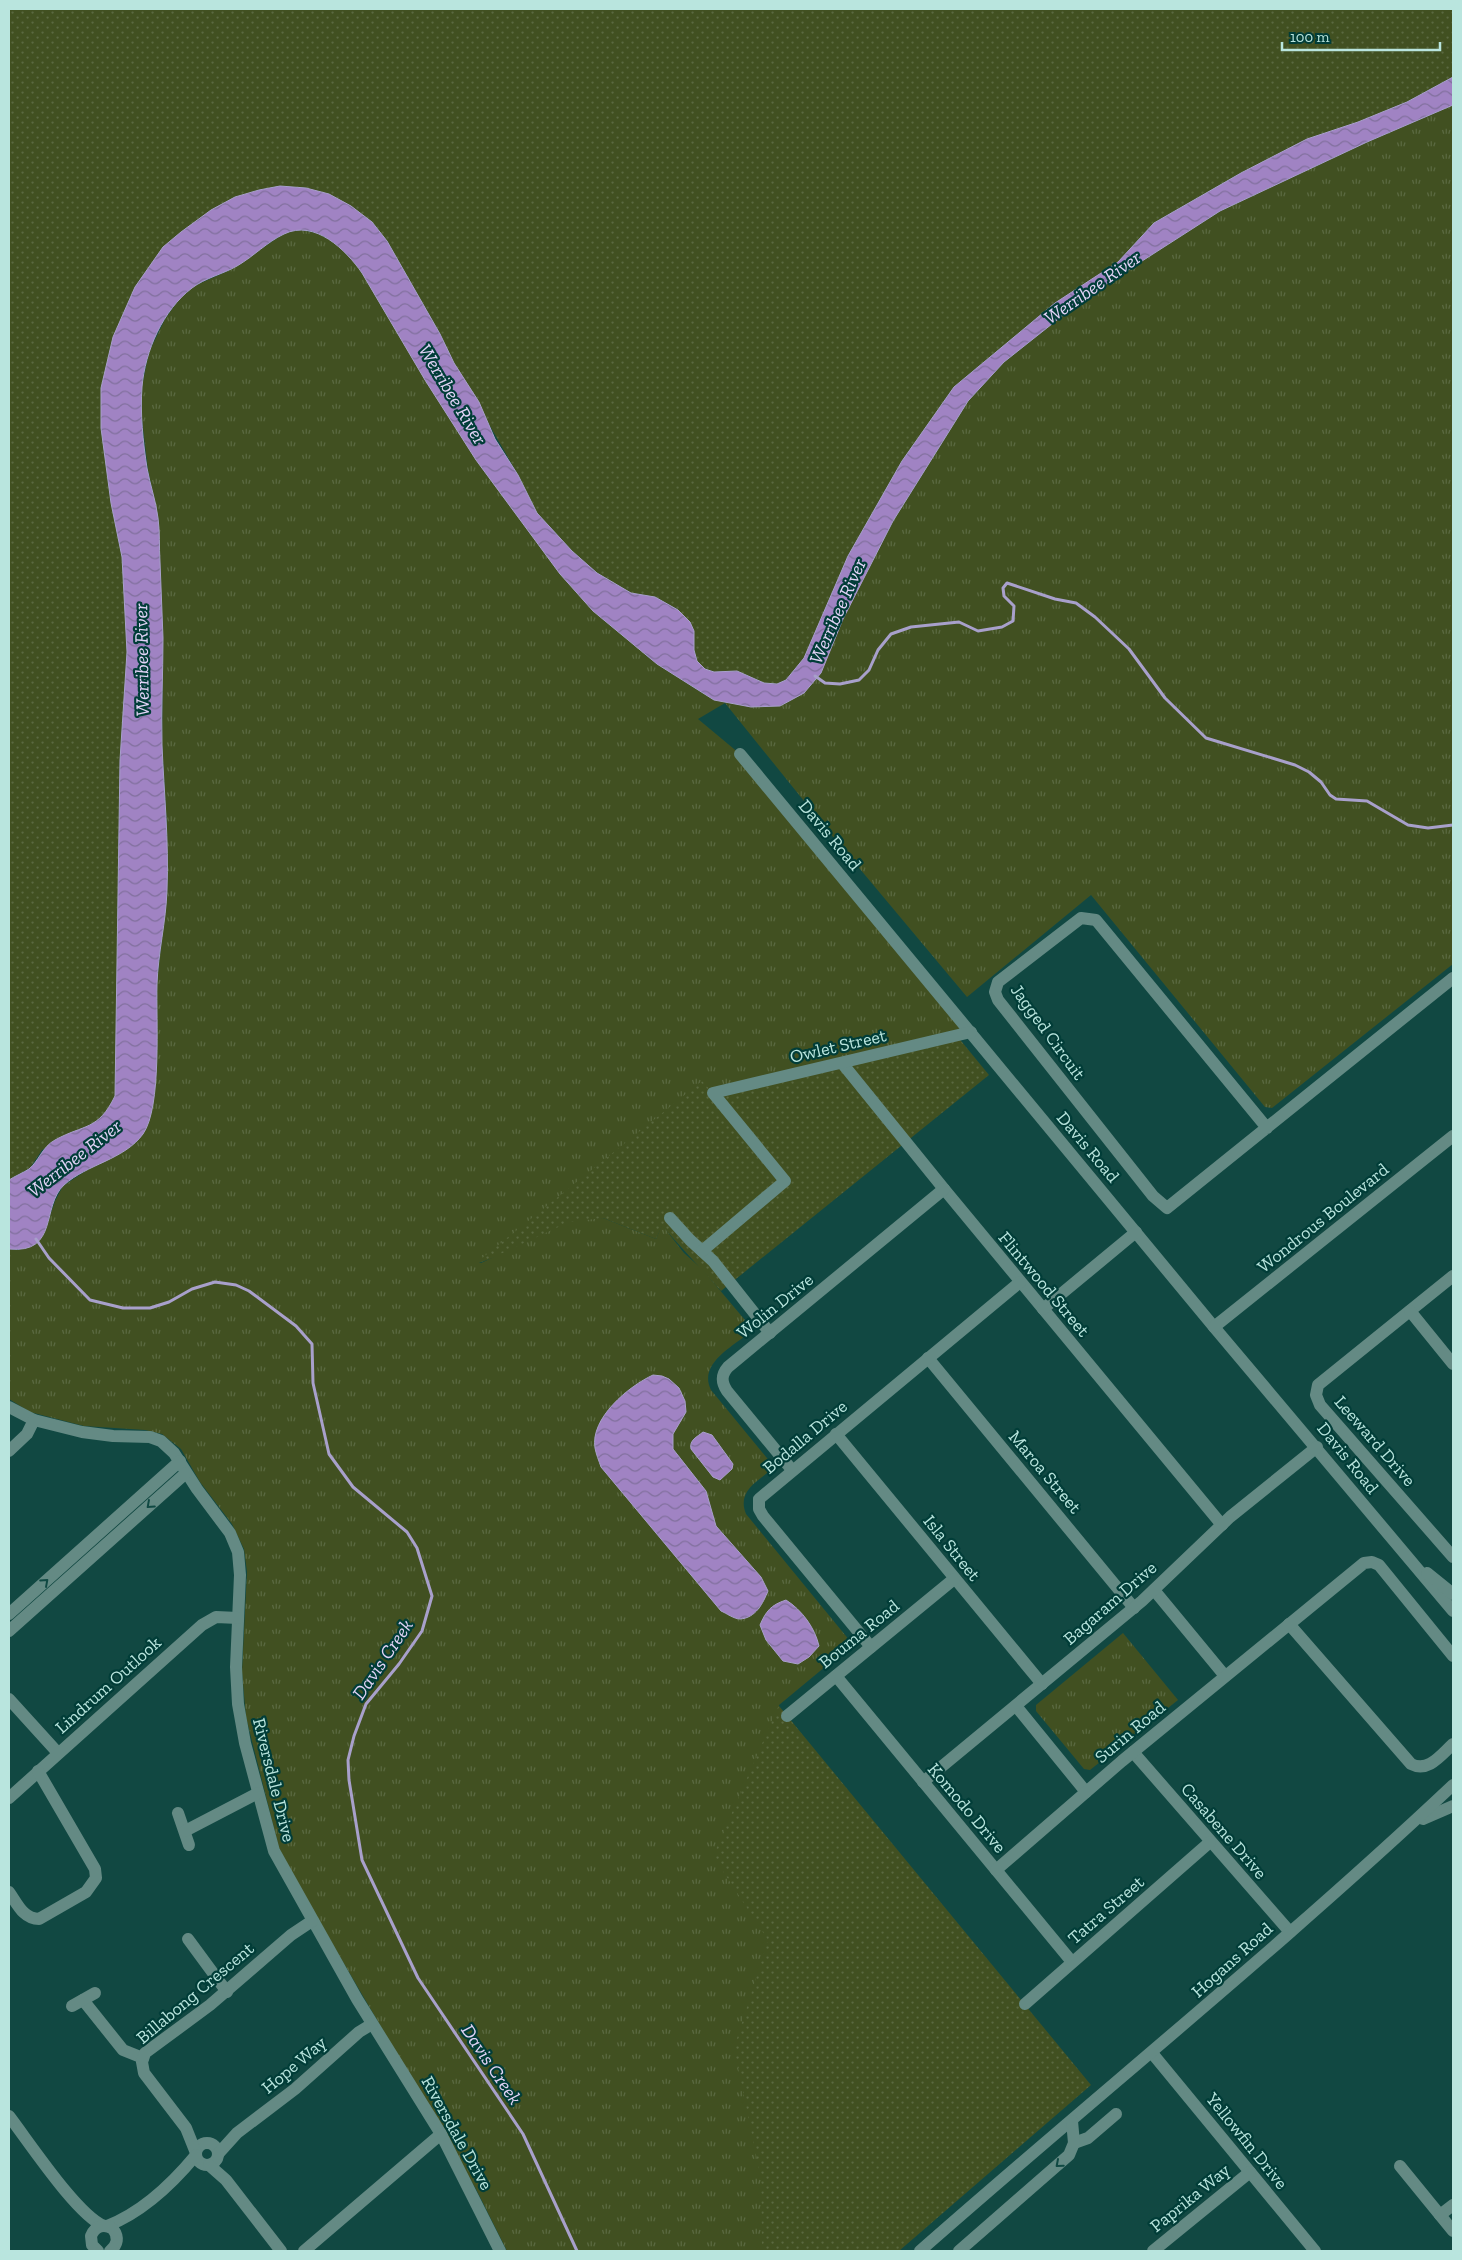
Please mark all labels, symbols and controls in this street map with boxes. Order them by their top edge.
scale bar [1282,20,1440,52]
text: 100 m [1290,28,1329,46]
water label: Werribee River [1040,245,1145,329]
water label: Werribee River [414,340,492,449]
water label: Werribee River [804,555,871,667]
water label: Werribee River [129,603,154,717]
street label: Davis Road [794,795,866,875]
street label: Jagged Circuit [1006,980,1090,1084]
street label: Owlet Street [788,1024,889,1068]
street label: Davis Road [1052,1107,1124,1187]
water label: Werribee River [23,1114,126,1202]
street label: Wondrous Boulevard [1253,1158,1393,1278]
street label: Flintwood Street [994,1227,1095,1341]
street label: Wolin Drive [732,1269,818,1343]
street label: Leeward Drive [1330,1391,1420,1491]
street label: Bodalla Drive [758,1395,852,1479]
street label: Davis Road [1312,1418,1384,1498]
street label: Maroa Street [1004,1426,1086,1518]
one-way arrow [146,1499,155,1508]
street label: Isla Street [919,1511,985,1586]
street label: Bagaram Drive [1059,1557,1161,1649]
one-way arrow [40,1578,49,1587]
street label: Bouma Road [814,1595,904,1673]
water label: Davis Creek [347,1615,418,1704]
street label: Lindrum Outlook [51,1631,166,1738]
street label: Surin Road [1090,1696,1170,1768]
street label: Riversdale Drive [248,1716,300,1844]
street label: Komodo Drive [923,1758,1011,1858]
street label: Casabene Drive [1176,1778,1272,1884]
street label: Tatra Street [1063,1871,1149,1949]
street label: Hogans Road [1187,1918,1277,2002]
street label: Billabong Crescent [132,1937,258,2049]
water label: Davis Creek [456,2020,527,2109]
street label: Hope Way [257,2031,331,2098]
street label: Riversdale Drive [417,2072,497,2194]
street label: Yellowfin Drive [1201,2088,1293,2194]
one-way arrow [1055,2158,1064,2167]
street label: Paprika Way [1146,2159,1235,2237]

